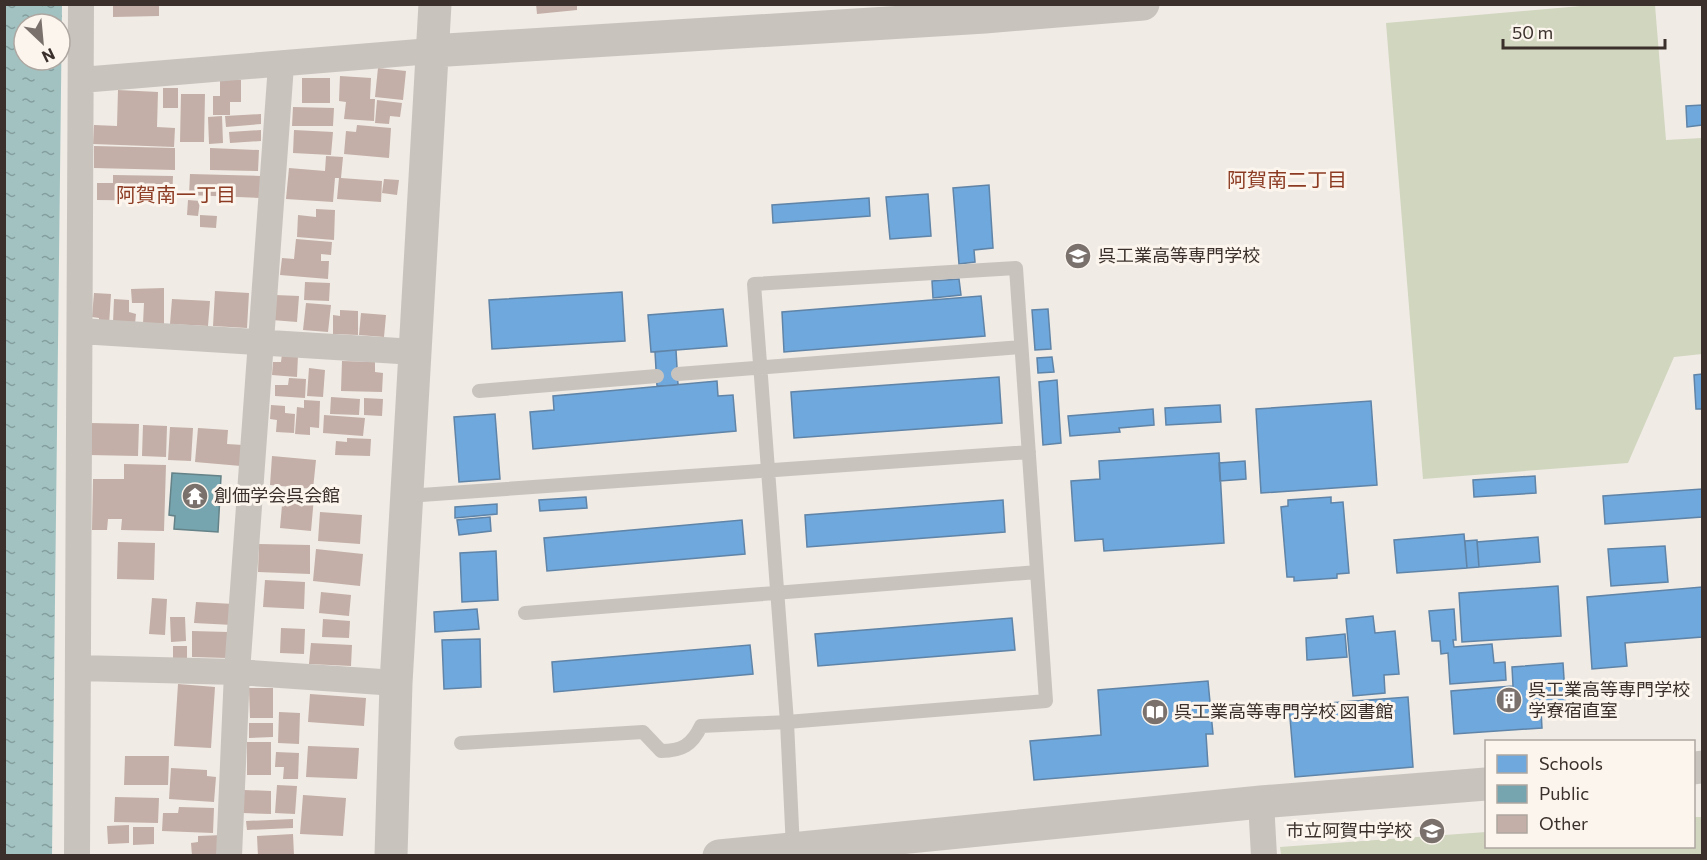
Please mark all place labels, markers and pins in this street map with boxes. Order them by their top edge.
school or university icon: 呉工業高等専門学校 [1063,241,1093,271]
place label: 呉工業高等専門学校 [1098,244,1260,266]
temple icon: 創価学会呉会館 [180,481,210,511]
place label: 創価学会呉会館 [214,484,340,506]
place label: 呉工業高等専門学校 学寮宿直室 [1528,678,1690,721]
building icon: 呉工業高等専門学校 学寮宿直室 [1494,685,1524,715]
library icon: 呉工業高等専門学校 図書館 [1140,697,1170,727]
place label: 呉工業高等専門学校 図書館 [1174,700,1393,722]
school or university icon: 市立阿賀中学校 [1417,816,1447,846]
place label: 市立阿賀中学校 [1286,819,1412,841]

